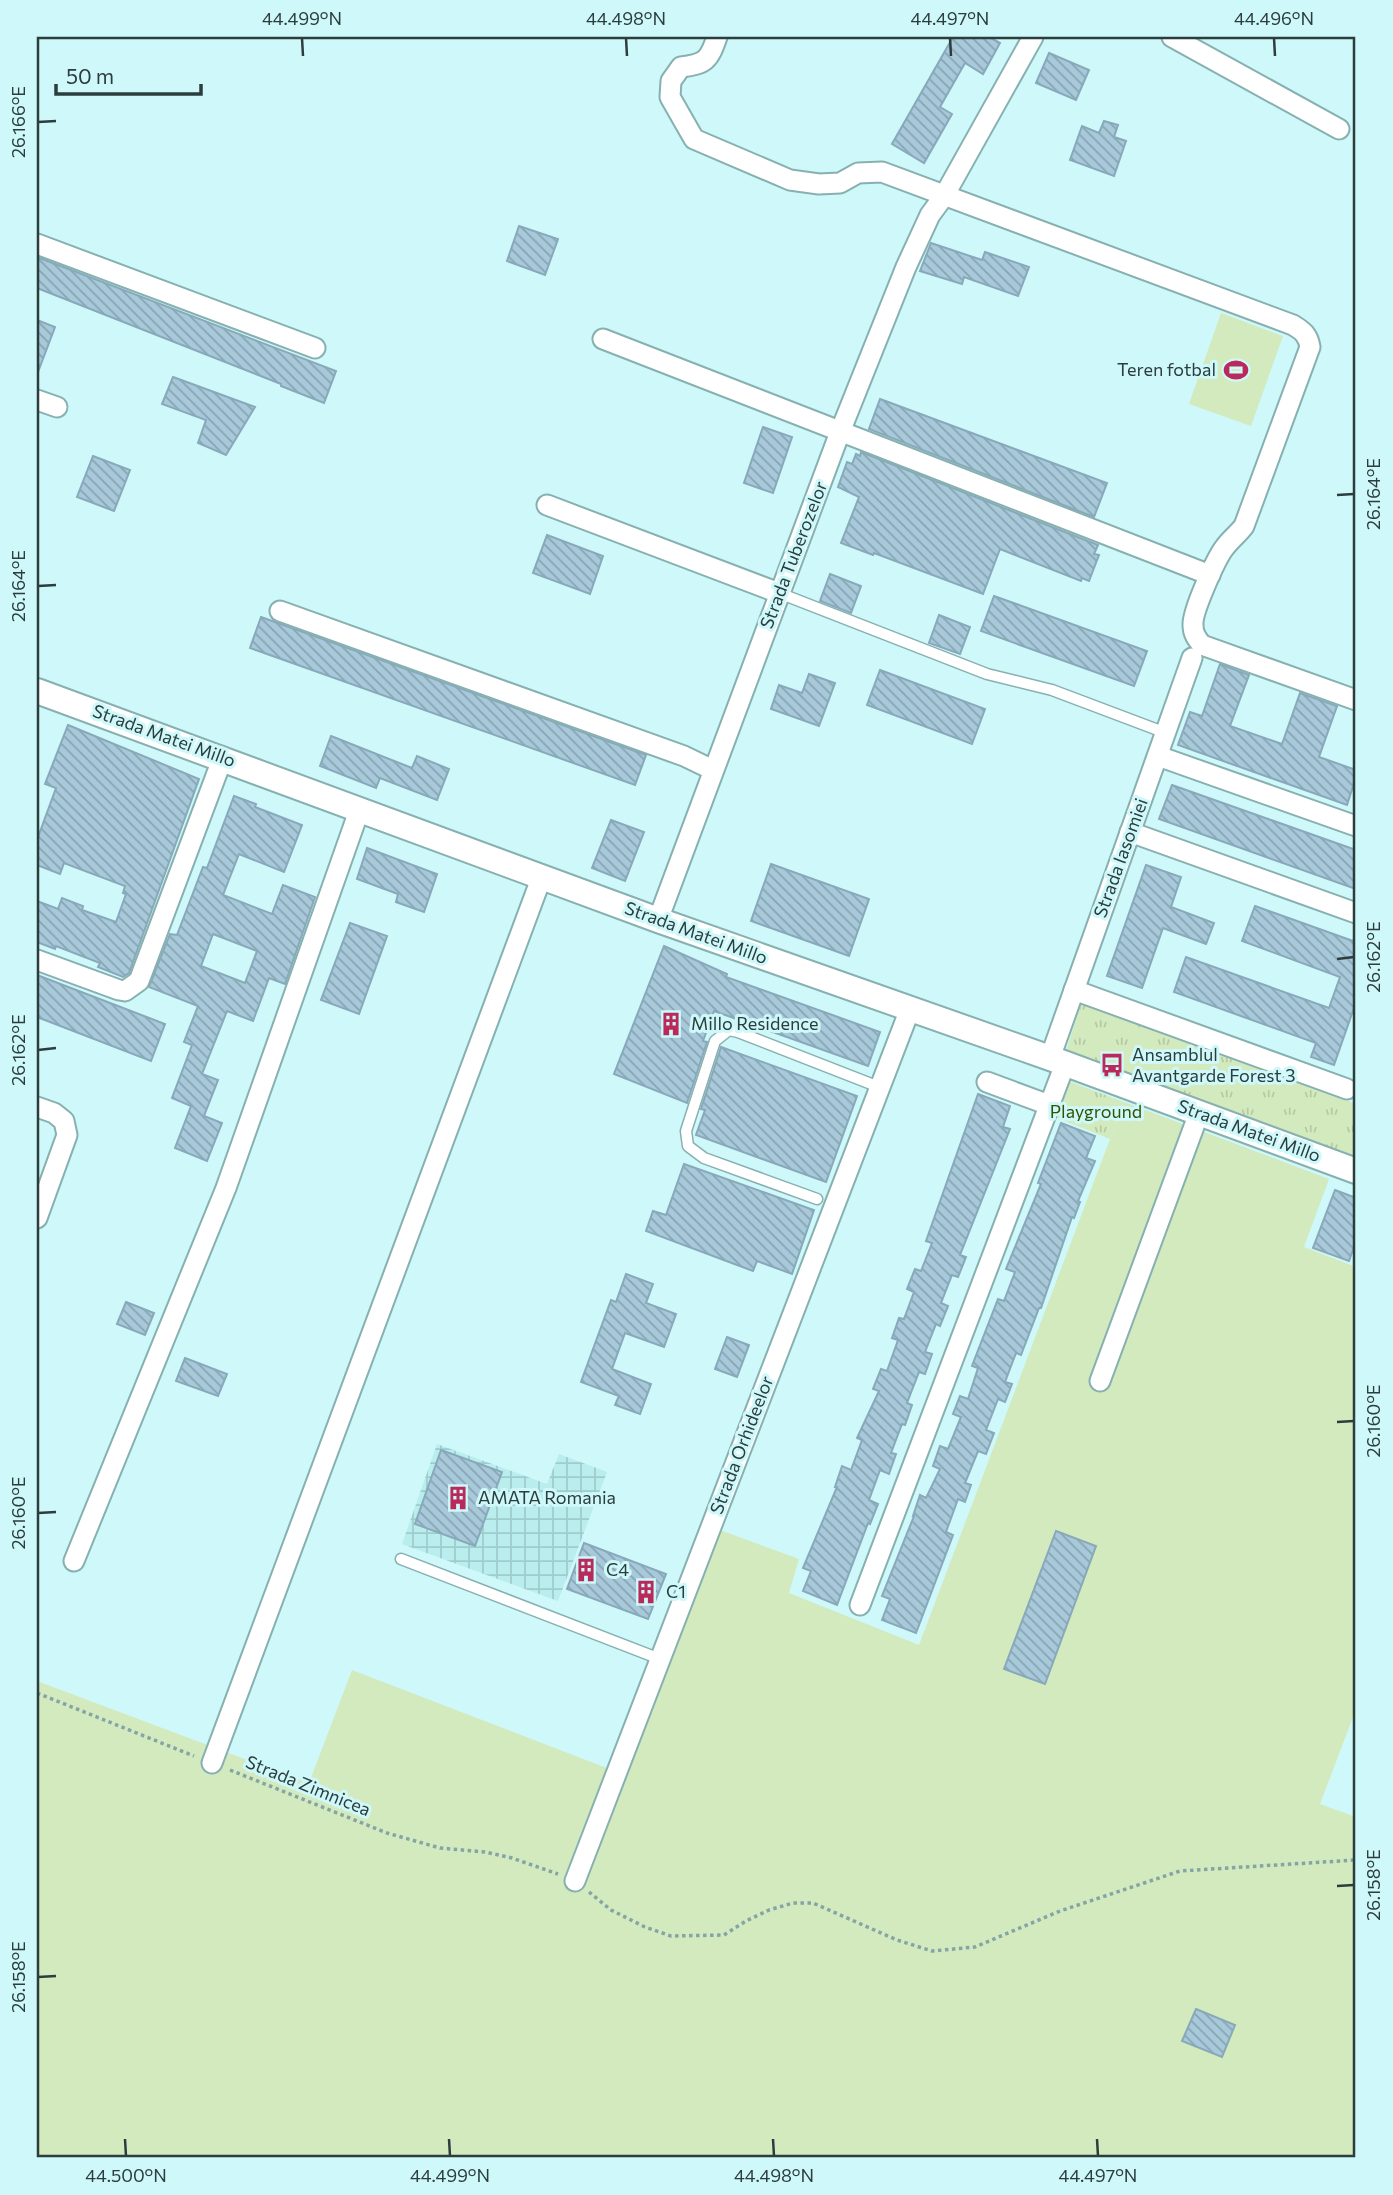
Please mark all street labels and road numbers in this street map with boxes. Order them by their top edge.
street label: Strada Tuberozelor [755,478,831,632]
street label: Strada Matei Millo [90,699,239,771]
street label: Strada Iasomiei [1088,795,1152,920]
street label: Strada Matei Millo [622,896,771,968]
street label: Strada Matei Millo [1175,1094,1324,1166]
street label: Strada Orhideelor [705,1372,778,1517]
street label: Strada Zimnicea [243,1750,374,1820]

